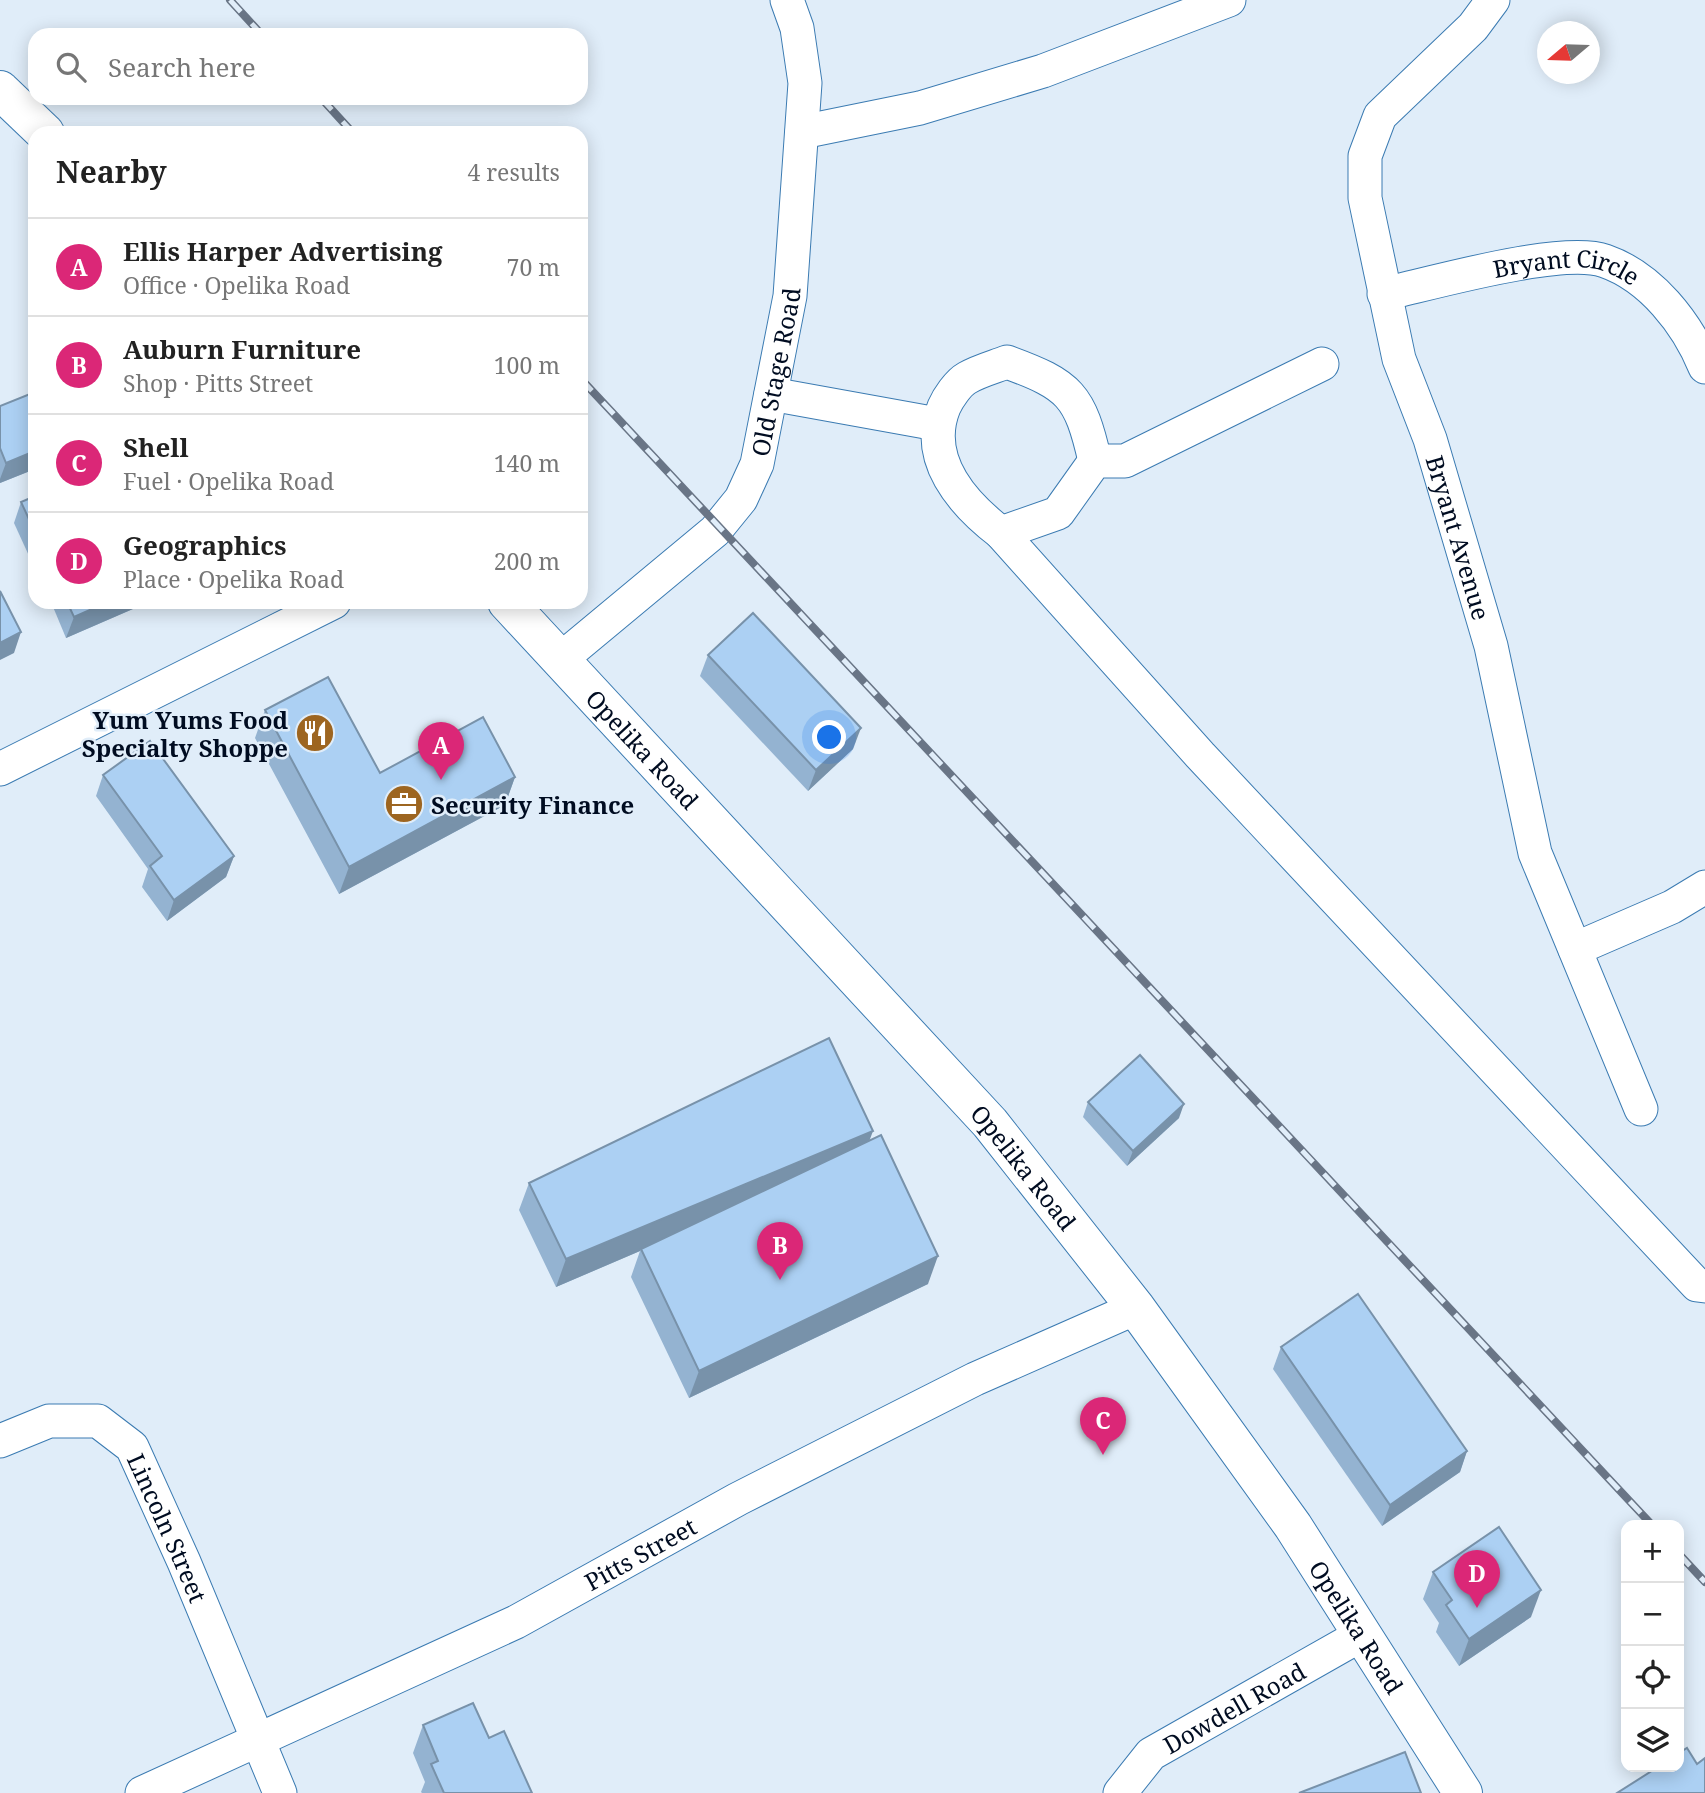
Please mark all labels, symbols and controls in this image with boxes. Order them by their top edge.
north arrow [1537,21,1600,84]
search box [28,28,588,105]
icon: search [52,48,90,86]
text: Search here [108,49,256,85]
text: Nearby [56,151,167,192]
text: 4 results [467,156,560,188]
text: Ellis Harper Advertising [123,233,443,269]
street label: Bryant Circle [1490,241,1647,292]
text: A [70,251,88,283]
text: 70 m [507,251,560,283]
text: Office · Opelika Road [123,269,350,301]
street label: Old Stage Road [742,286,807,459]
text: Auburn Furniture [123,331,361,367]
text: B [71,349,87,381]
text: 100 m [494,349,560,381]
text: Shop · Pitts Street [123,367,313,399]
text: Shell [123,429,189,465]
text: C [71,447,87,479]
text: 140 m [494,447,560,479]
street label: Bryant Avenue [1419,451,1499,624]
text: Fuel · Opelika Road [123,465,334,497]
text: Geographics [123,527,287,563]
text: D [70,545,88,577]
text: 200 m [494,545,560,577]
text: Place · Opelika Road [123,563,344,595]
street label: Opelika Road [579,682,707,816]
place label: Yum Yums Food Specialty Shoppe [82,703,288,764]
restaurant icon: Yum Yums Food Specialty Shoppe [294,712,336,754]
your location [812,720,846,754]
pin: A [418,722,464,780]
office icon: Security Finance [383,783,425,825]
place label: Security Finance [431,788,634,821]
street label: Opelika Road [964,1097,1085,1237]
pin: B [757,1222,803,1280]
pin: C [1080,1397,1126,1455]
street label: Lincoln Street [120,1448,215,1607]
street label: Pitts Street [578,1509,702,1598]
map controls [1621,1520,1684,1772]
button: + [1621,1520,1684,1583]
pin: D [1454,1550,1500,1608]
street label: Opelika Road [1302,1554,1412,1700]
button: − [1621,1583,1684,1646]
button: locate [1621,1646,1684,1709]
street label: Dowdell Road [1157,1653,1311,1761]
button: layers [1621,1709,1684,1772]

